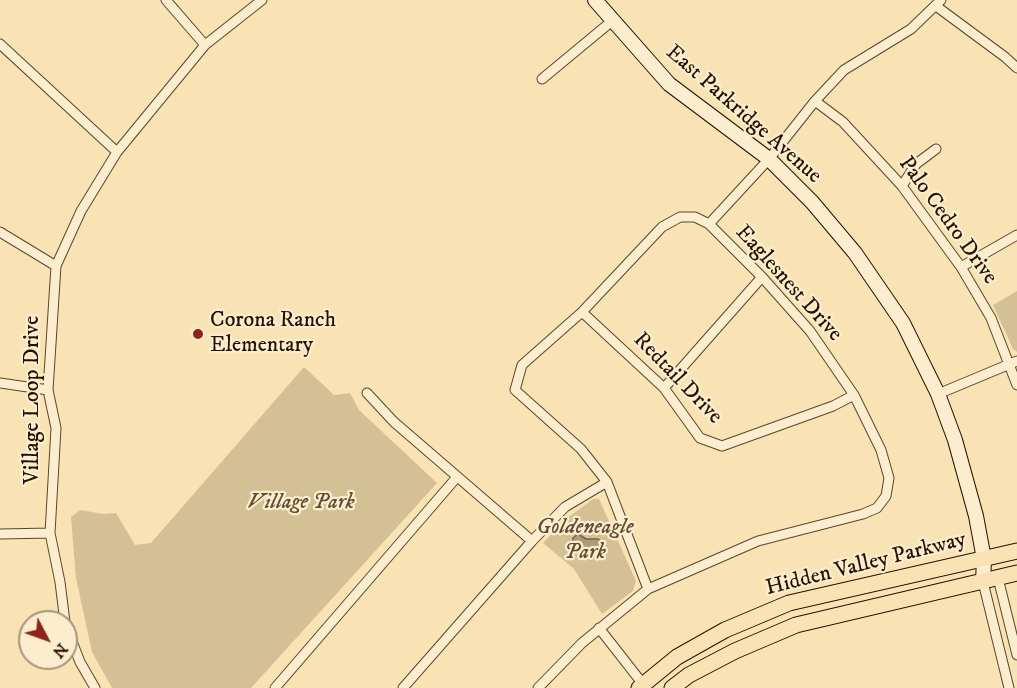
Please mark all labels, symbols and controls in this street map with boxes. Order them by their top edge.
street label: East Parkridge Avenue [660,40,826,190]
street label: Palo Cedro Drive [892,152,1002,290]
street label: Eaglesnest Drive [729,220,847,348]
place label: Corona Ranch Elementary [210,308,336,360]
street label: Village Loop Drive [20,316,46,484]
marker: Corona Ranch Elementary [191,327,205,341]
street label: Redtail Drive [627,328,727,430]
park label: Village Park [247,490,355,516]
park label: Goldeneagle Park [536,515,634,566]
street label: Hidden Valley Parkway [763,527,969,603]
north arrow [18,610,78,670]
text: N [48,639,72,662]

